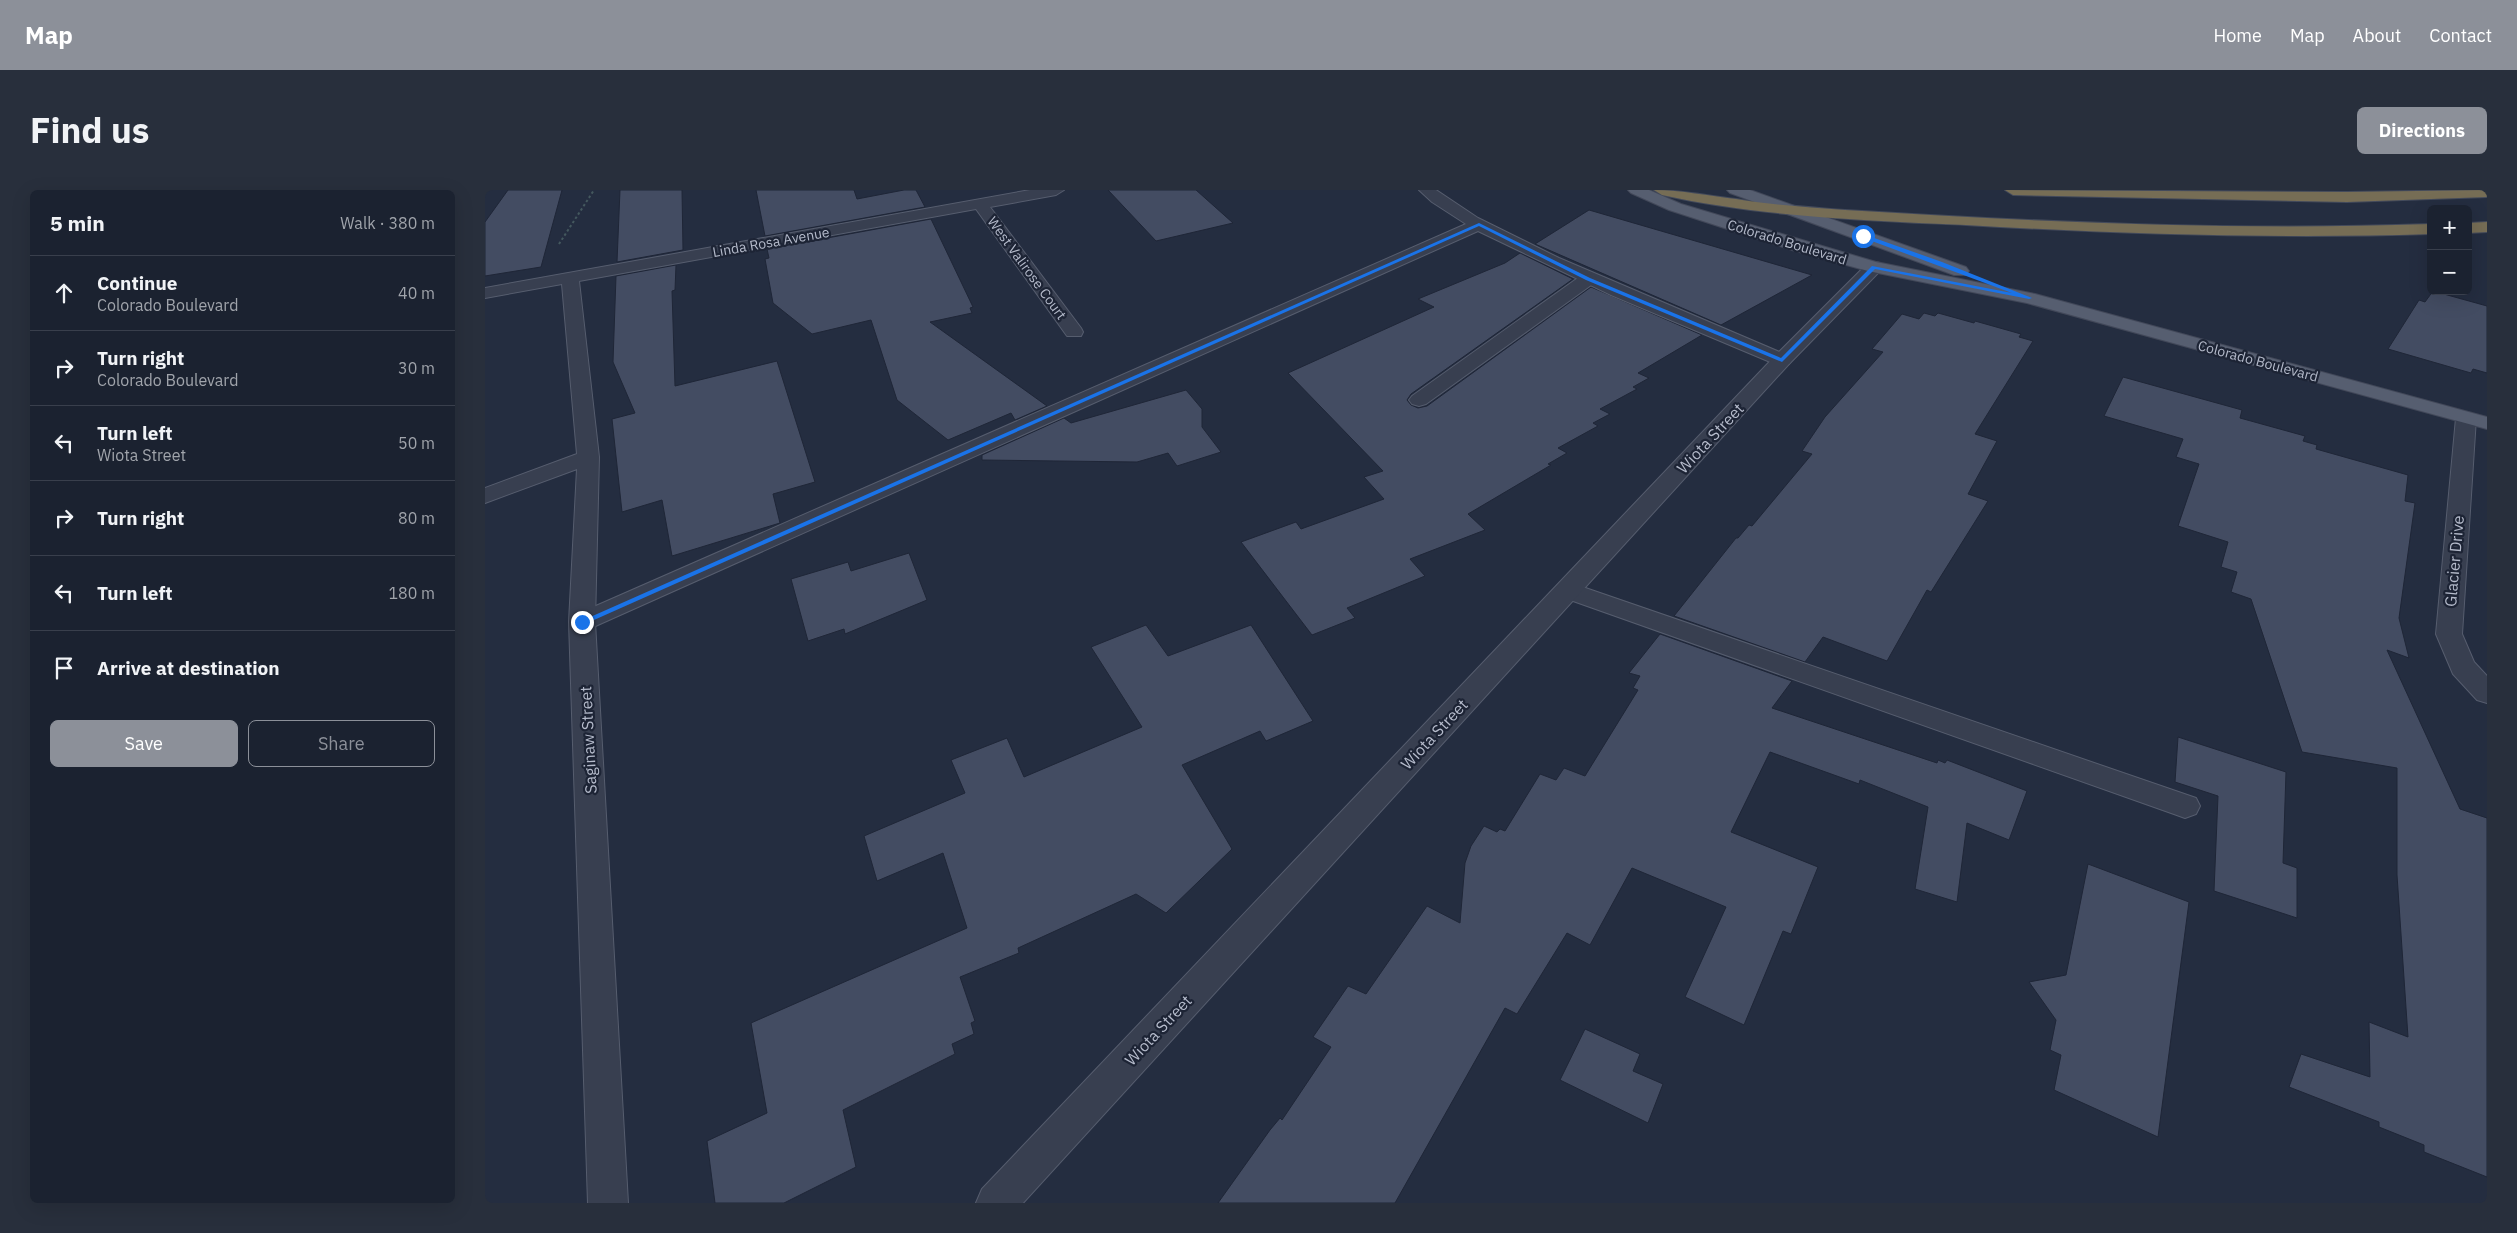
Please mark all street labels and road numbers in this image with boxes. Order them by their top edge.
street label: West Valirose Court [984,213,1071,323]
street label: Colorado Boulevard [1725,215,1849,269]
street label: Linda Rosa Avenue [711,223,831,261]
street label: Colorado Boulevard [2196,336,2320,386]
street label: Wiota Street [1672,399,1748,477]
street label: Glacier Drive [2440,514,2468,608]
street label: Saginaw Street [575,686,601,794]
street label: Wiota Street [1396,695,1472,773]
street label: Wiota Street [1120,991,1196,1069]

